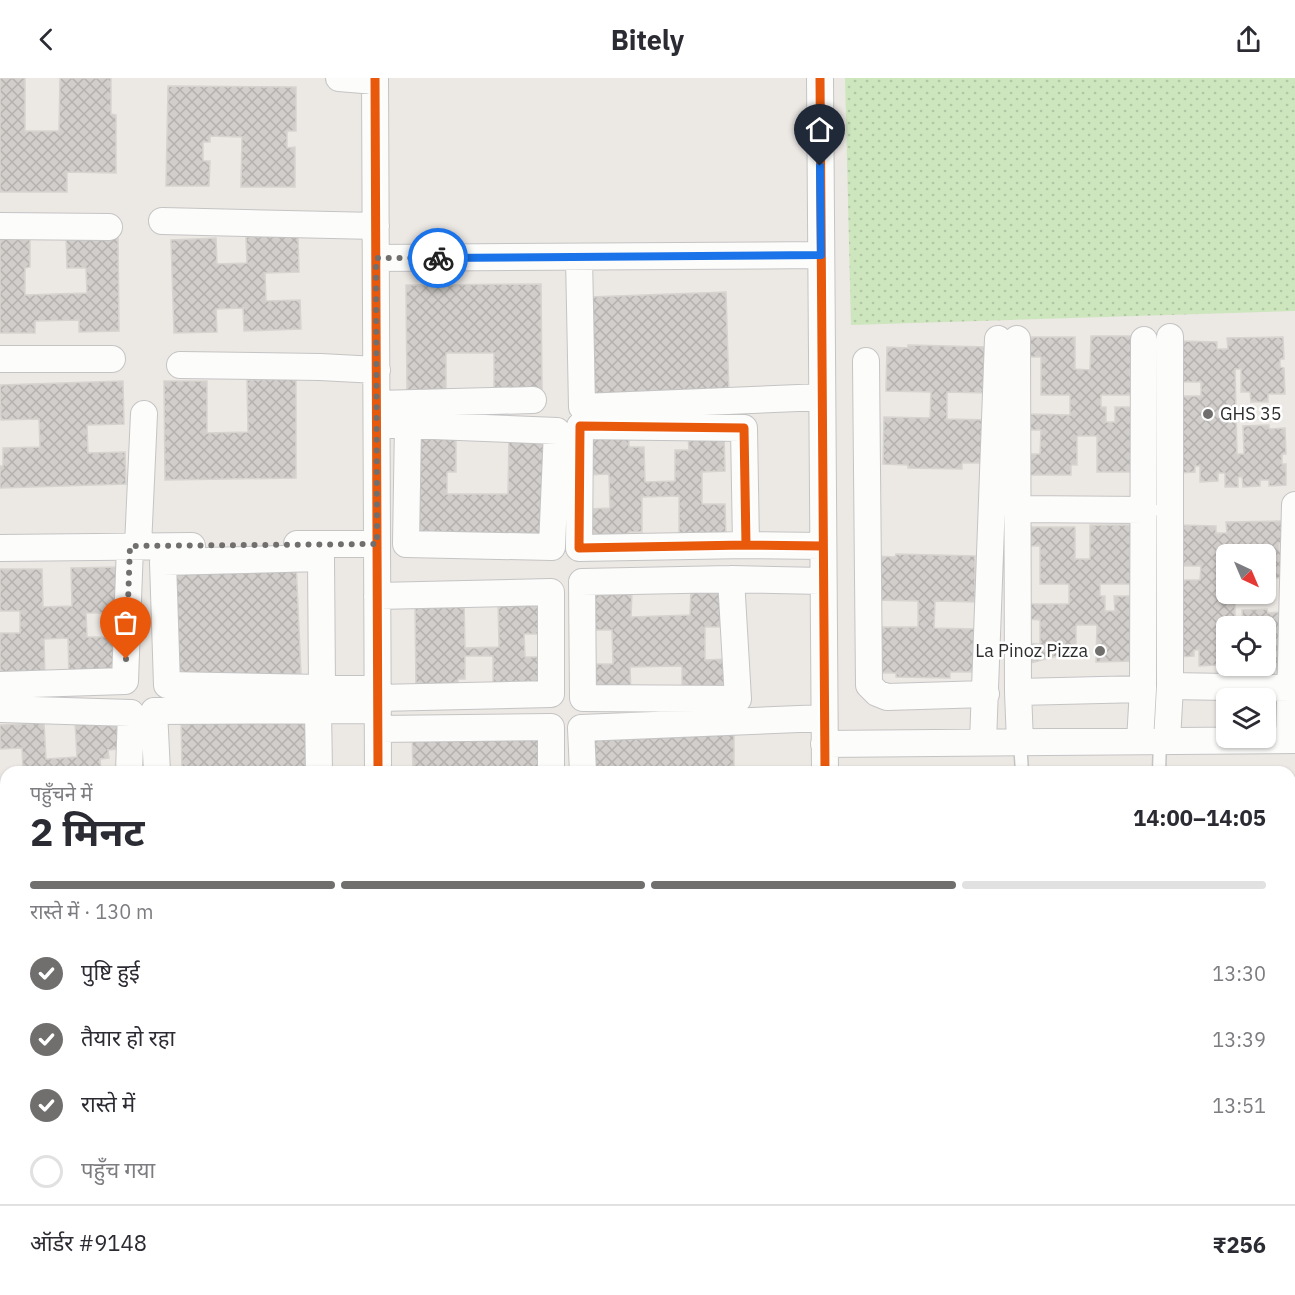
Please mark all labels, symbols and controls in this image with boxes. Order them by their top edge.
text: Bitely [611,22,684,57]
icon: back [30,23,63,56]
icon: share [1232,23,1265,56]
pin [794,104,845,166]
icon: home [803,113,836,146]
courier [408,228,468,288]
icon: bike [422,242,455,275]
place label: GHS 35 [1220,402,1282,425]
marker: GHS 35 [1201,407,1215,421]
north arrow [1216,544,1276,604]
map controls [1216,544,1276,748]
pin [100,597,151,659]
icon: bag [109,606,142,639]
button: locate [1216,616,1276,676]
place label: La Pinoz Pizza [975,639,1088,662]
marker: La Pinoz Pizza [1093,644,1107,658]
button: layers [1216,688,1276,748]
text: पहुँचने में [30,780,92,807]
text: 14:00–14:05 [1133,803,1266,832]
text: 2 मिनट [30,806,144,857]
text: रास्ते में · 130 m [30,898,153,925]
icon: check [30,957,63,990]
text: पुष्टि हुई [81,957,140,986]
text: 13:30 [1212,960,1266,987]
icon: check [30,1023,63,1056]
text: तैयार हो रहा [81,1023,175,1052]
text: 13:39 [1212,1026,1266,1053]
icon: check [30,1089,63,1122]
text: रास्ते में [81,1089,135,1118]
text: 13:51 [1212,1092,1266,1119]
text: पहुँच गया [81,1155,155,1184]
text: ऑर्डर #9148 [30,1228,147,1257]
text: ₹256 [1213,1230,1266,1259]

